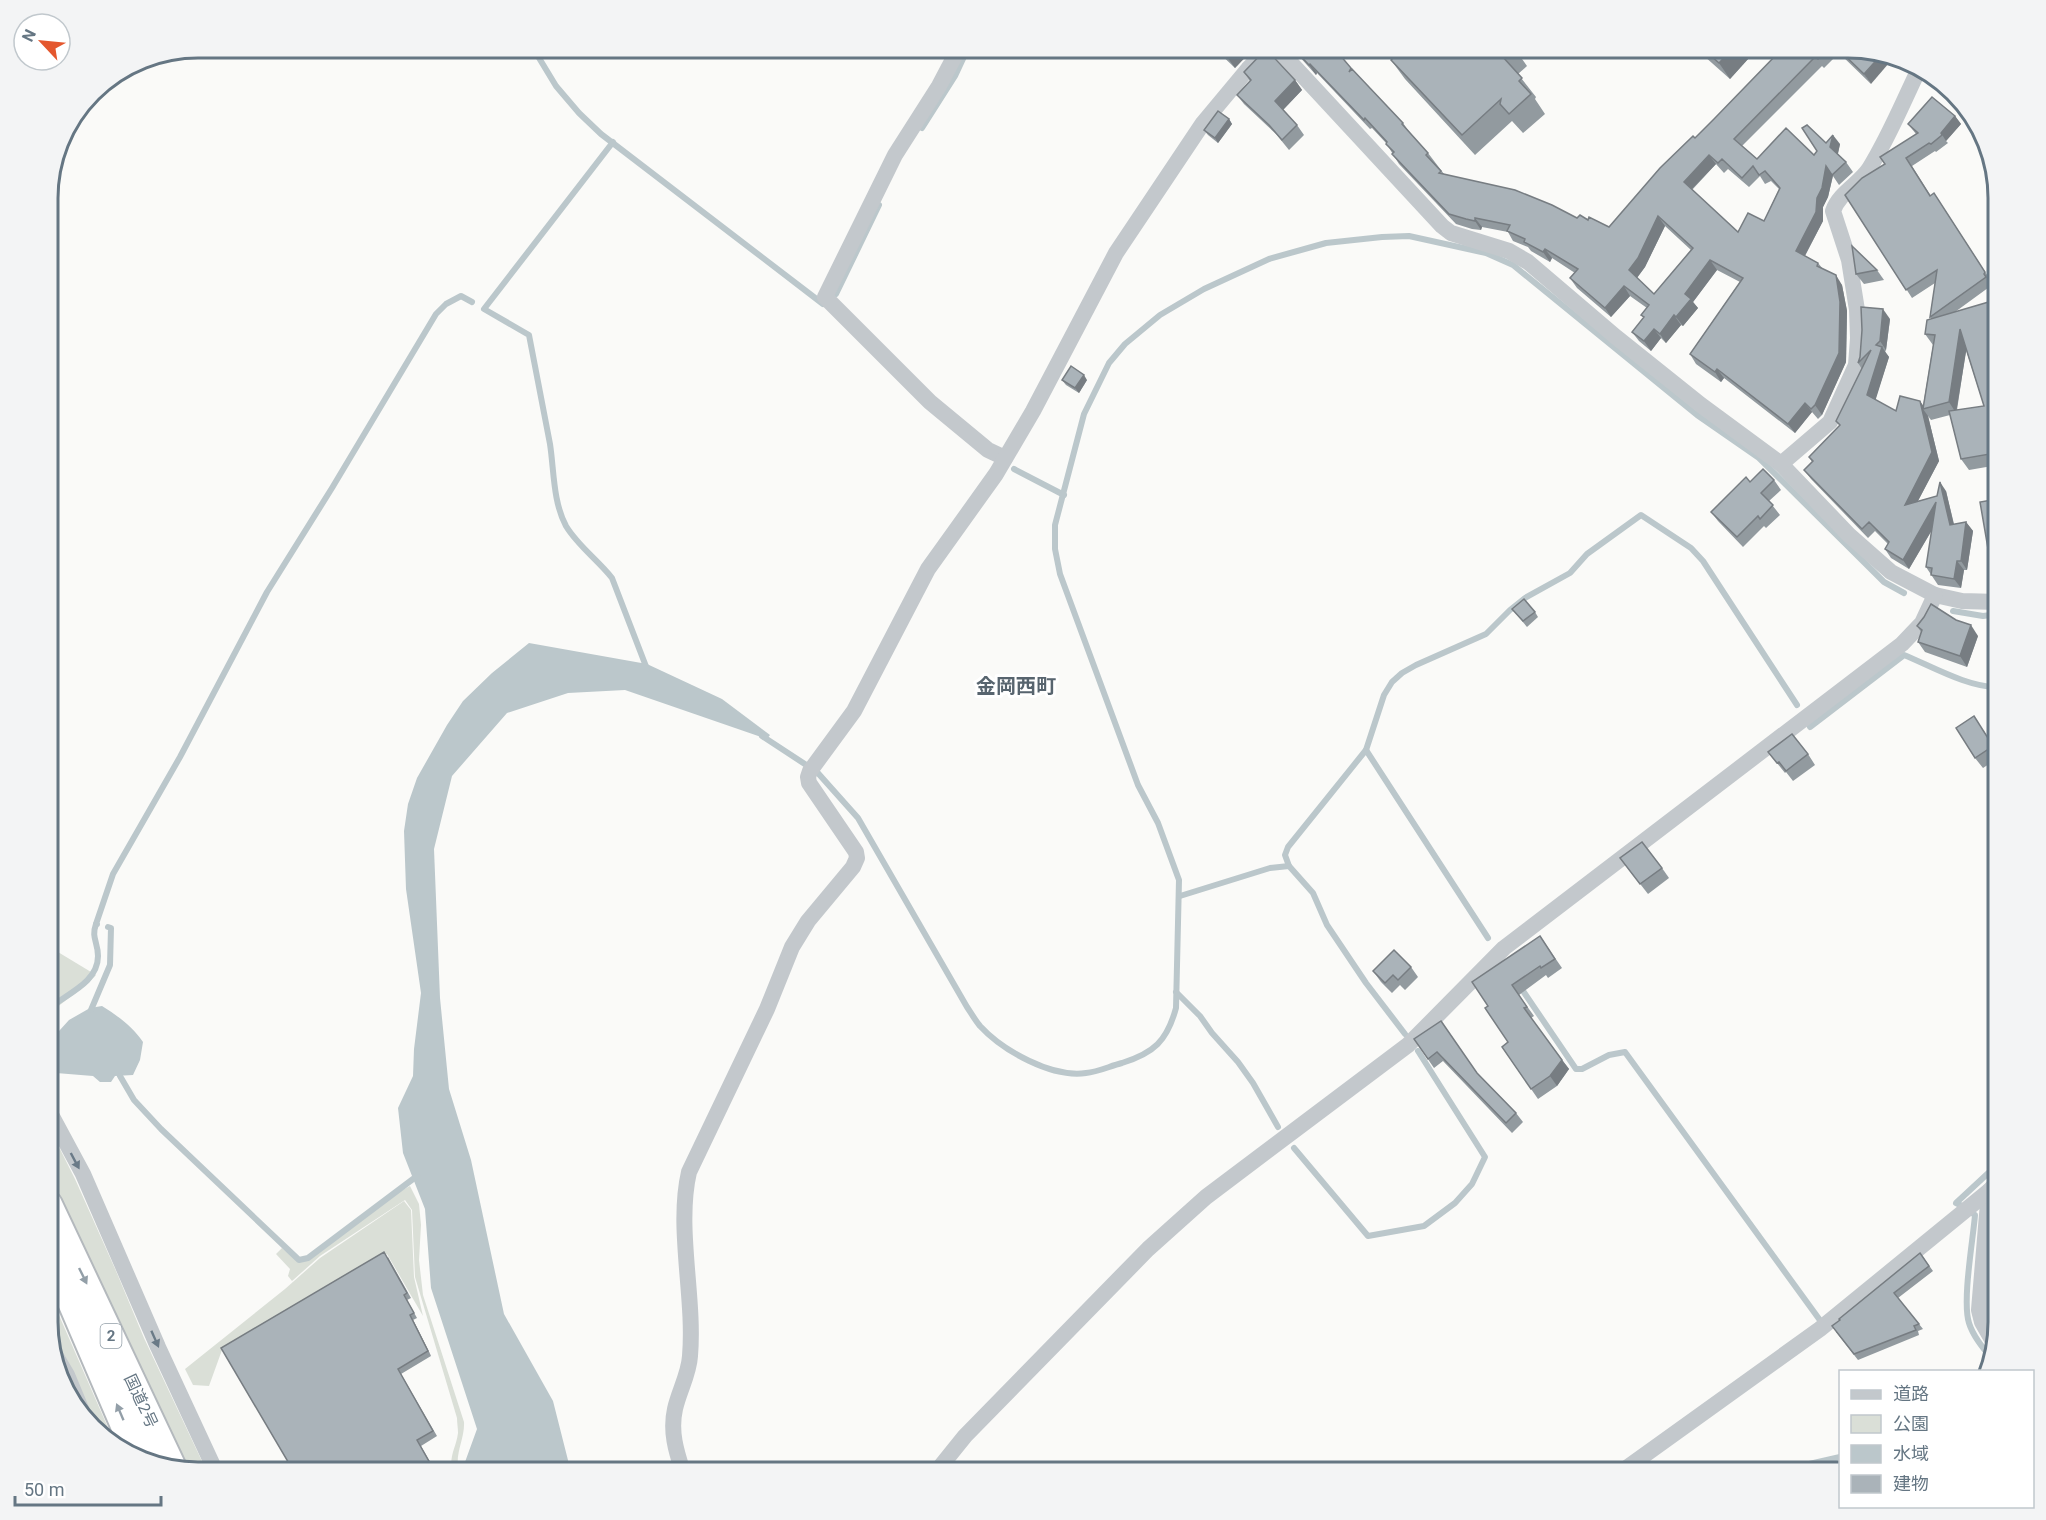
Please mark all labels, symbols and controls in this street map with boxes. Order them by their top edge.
north arrow [12,12,72,72]
text: N [18,26,40,45]
district label: 金岡西町 [976,674,1056,698]
one-way arrow [71,1152,80,1169]
one-way arrow [78,1268,87,1285]
road number: 2 [100,1324,122,1348]
one-way arrow [150,1330,159,1347]
legend [1839,1370,2034,1508]
street label: 国道2号 [120,1371,162,1431]
text: 道路 [1893,1383,1929,1404]
one-way arrow [115,1403,125,1421]
text: 公園 [1893,1413,1929,1434]
text: 水域 [1893,1443,1929,1464]
scale bar [15,1469,160,1507]
text: 建物 [1893,1473,1929,1494]
text: 50 m [24,1479,64,1500]

